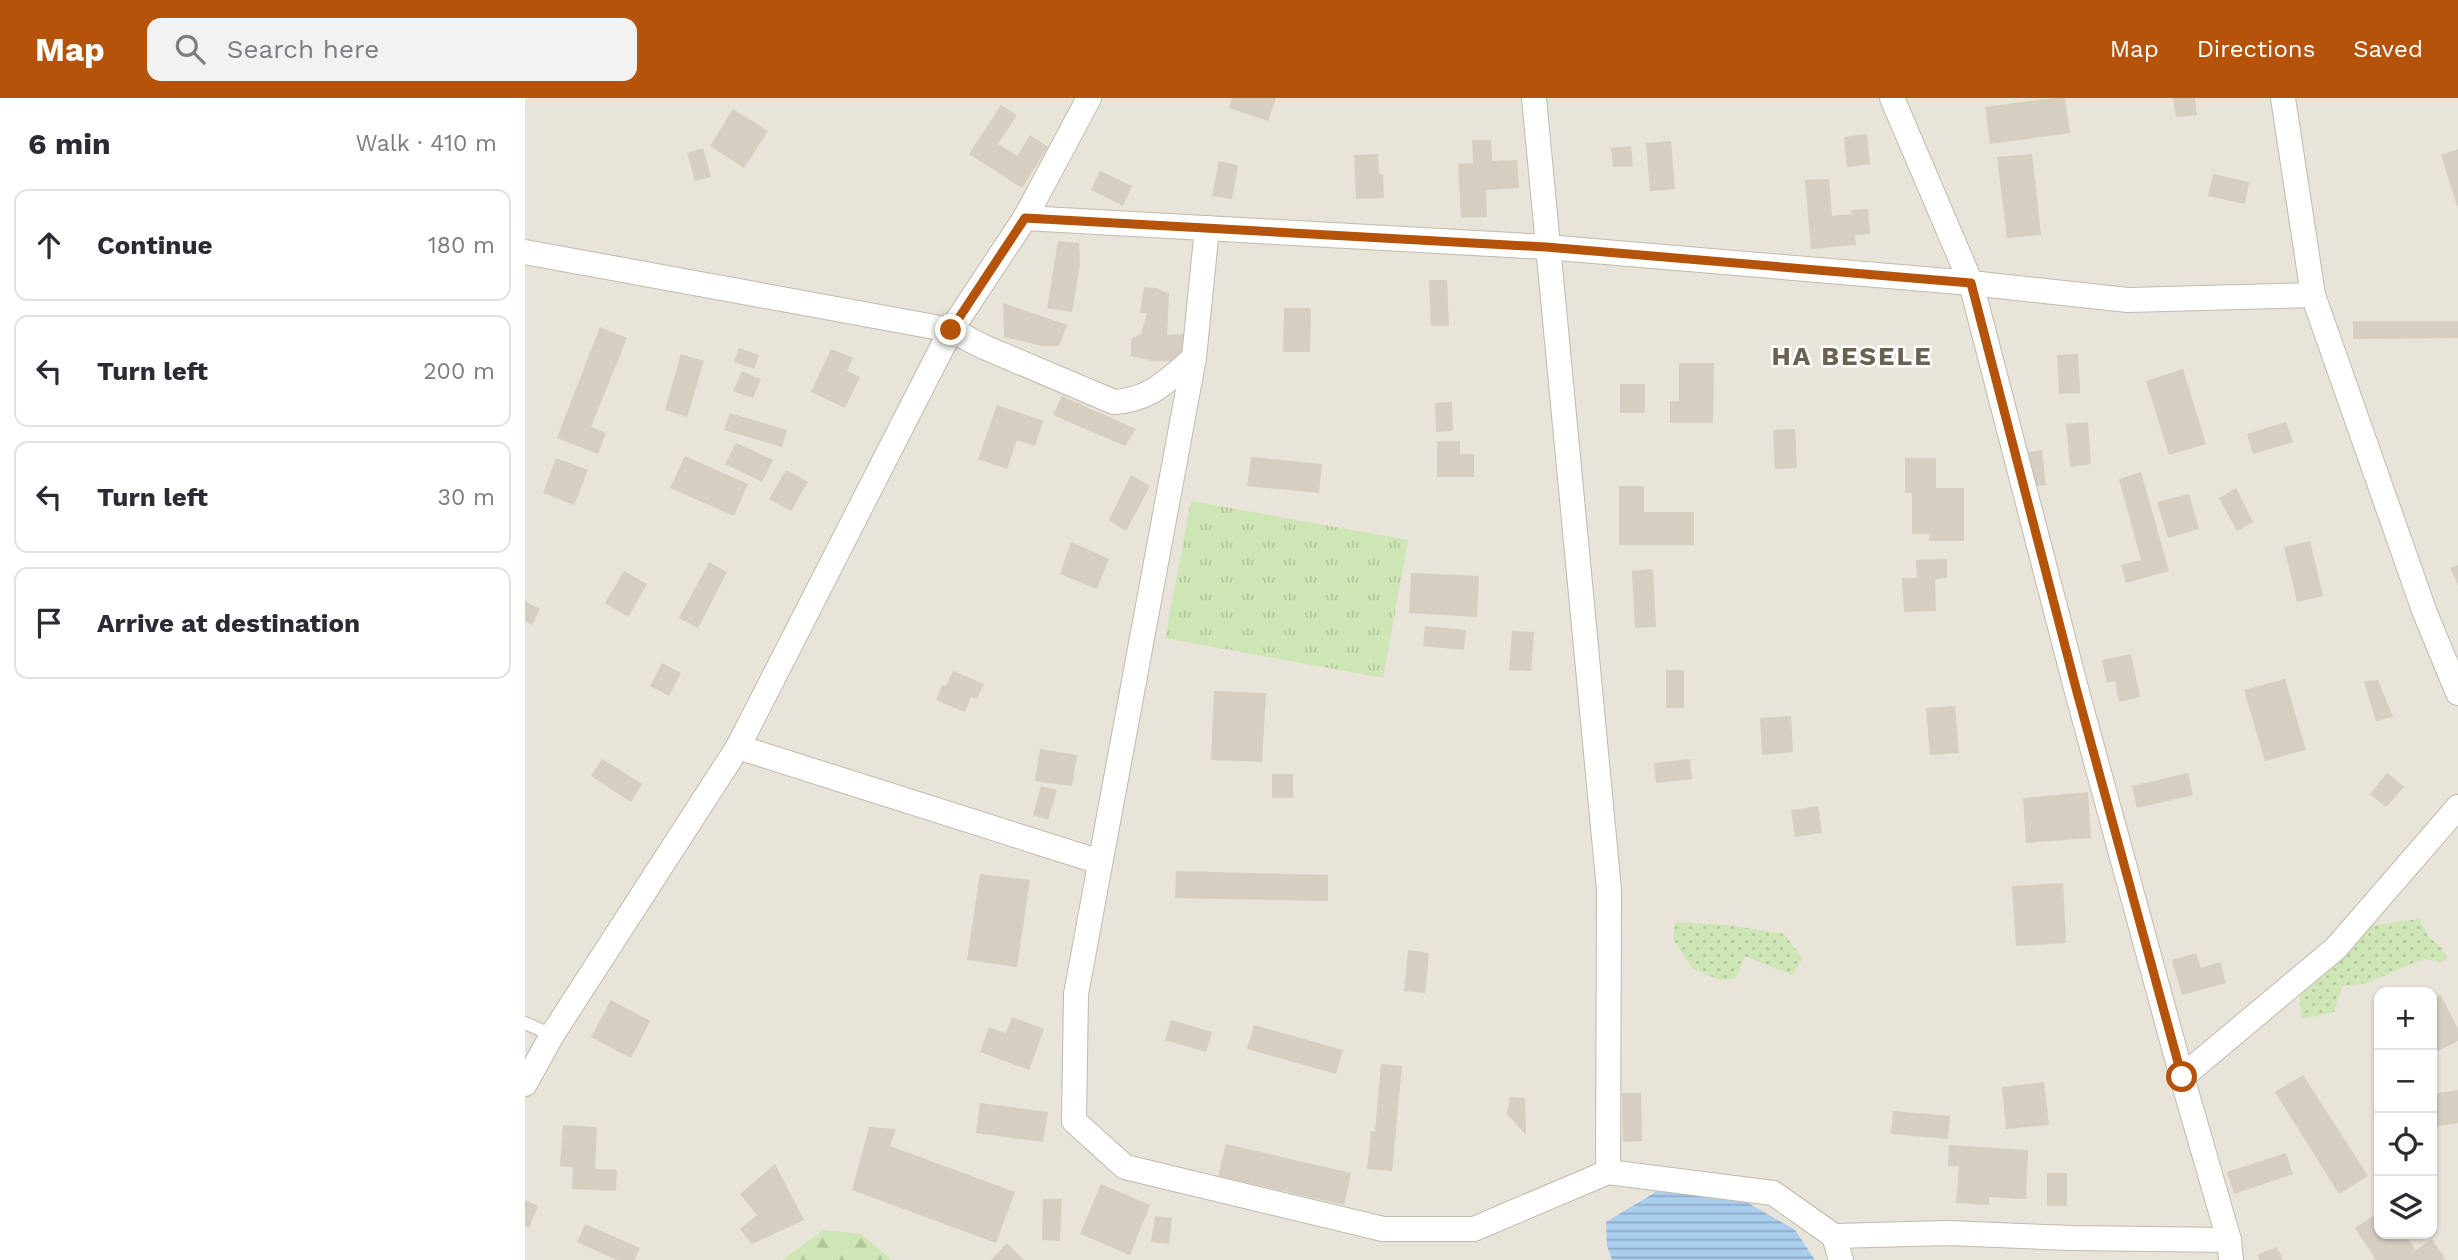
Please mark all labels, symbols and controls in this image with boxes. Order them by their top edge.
search box [147,18,637,81]
text: Map [35,30,105,69]
icon: search [171,30,209,68]
text: Search here [227,34,379,64]
text: Map [2110,35,2159,63]
text: Directions [2197,35,2315,63]
text: Saved [2353,35,2423,63]
text: 6 min [28,126,111,161]
text: Walk · 410 m [356,130,497,157]
icon: ahead [30,226,68,264]
text: Continue [97,230,213,260]
text: 180 m [428,232,495,259]
route end [935,314,966,345]
district label: HA BESELE [1771,341,1933,371]
icon: left [30,352,68,390]
text: Turn left [97,356,208,386]
text: 200 m [423,358,495,385]
icon: left [30,478,68,516]
text: Turn left [97,482,208,512]
text: 30 m [438,484,495,511]
icon: arrive [30,604,68,642]
text: Arrive at destination [97,608,360,638]
map controls [2374,987,2437,1239]
button: + [2374,987,2437,1050]
button: − [2374,1050,2437,1113]
route start [2166,1061,2197,1092]
button: locate [2374,1113,2437,1176]
button: layers [2374,1176,2437,1239]

